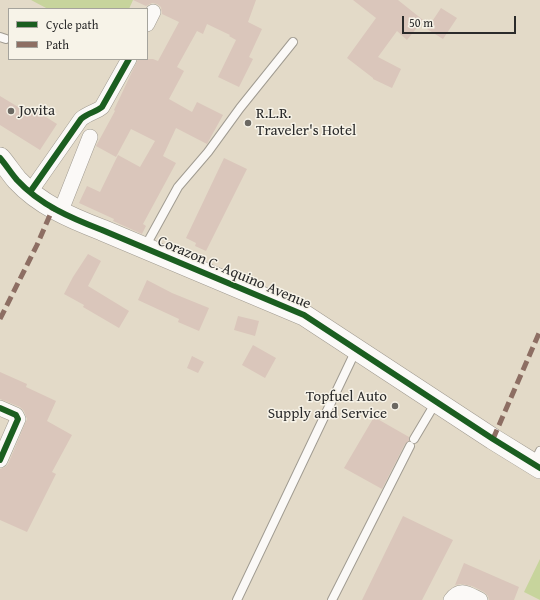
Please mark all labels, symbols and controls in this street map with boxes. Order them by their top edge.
legend [8,8,148,60]
scale bar [404,8,518,34]
text: 50 m [409,14,433,31]
text: Cycle path [46,16,98,33]
text: Path [46,36,69,53]
place label: Jovita [19,102,55,120]
place label: R.L.R. Traveler's Hotel [256,105,356,140]
marker: Jovita [6,106,16,116]
marker: R.L.R. Traveler's Hotel [243,118,253,128]
street label: Corazon C. Aquino Avenue [155,233,313,313]
place label: Topfuel Auto Supply and Service [268,388,387,423]
marker: Topfuel Auto Supply and Service [390,401,400,411]

